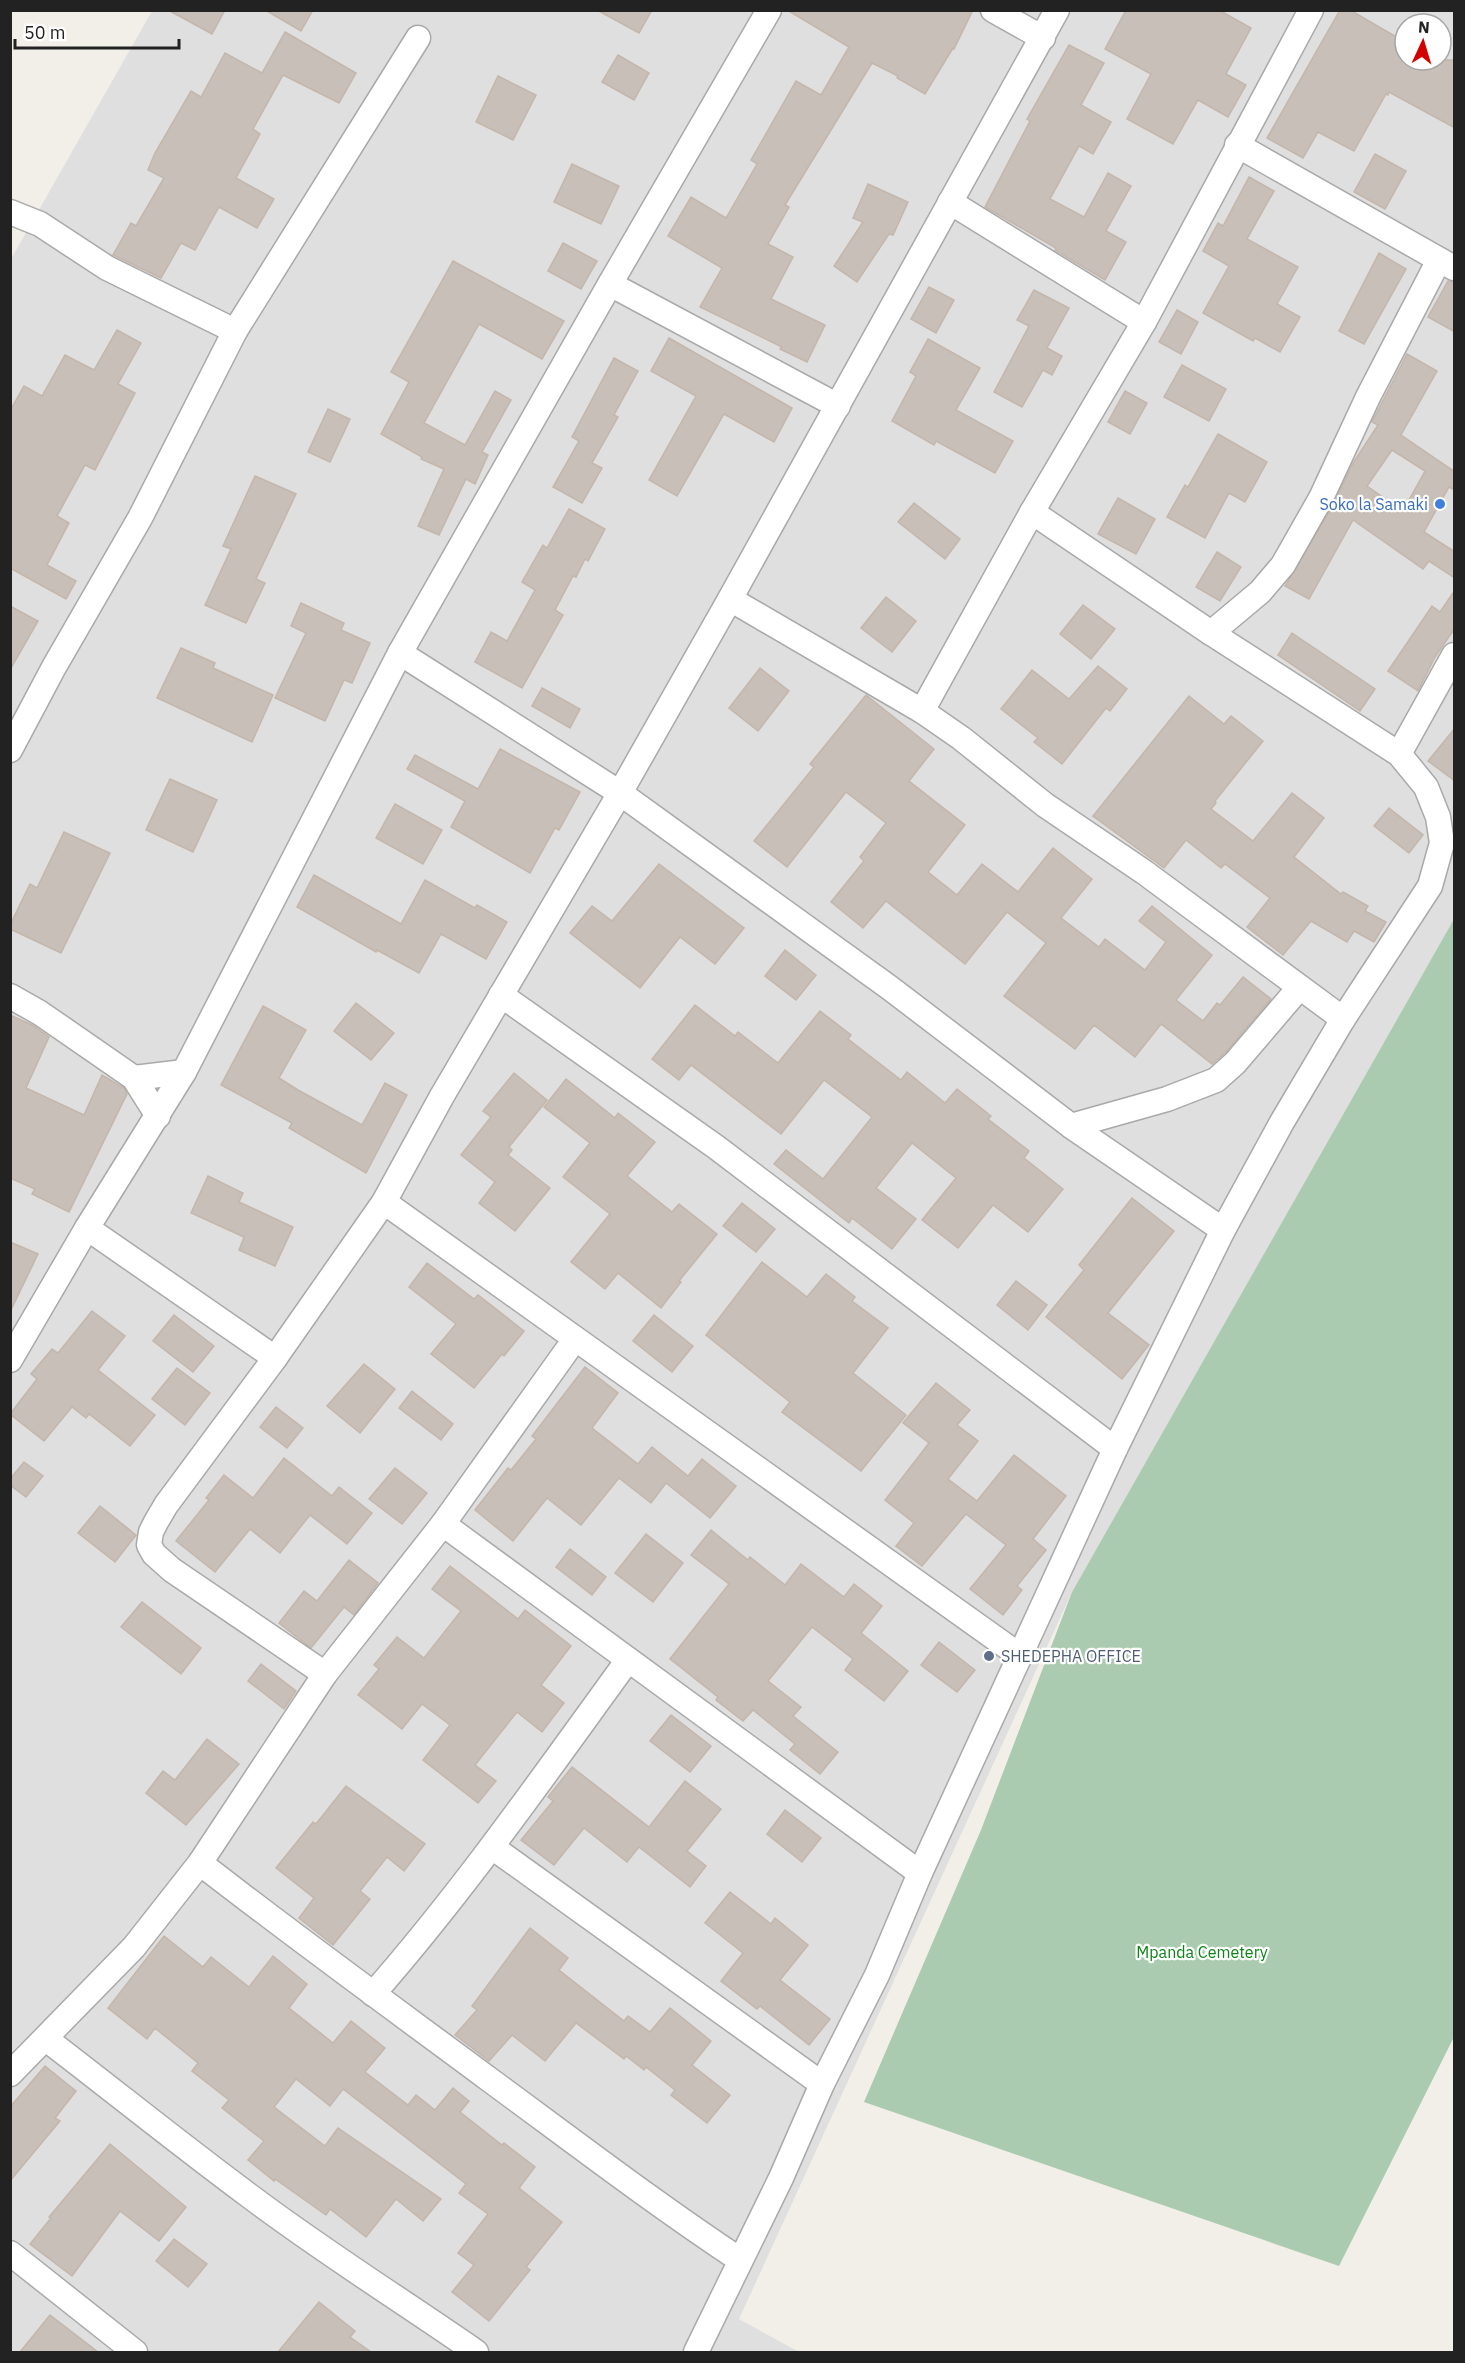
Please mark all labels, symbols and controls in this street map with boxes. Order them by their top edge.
scale bar [15,12,178,50]
north arrow [1393,12,1453,72]
text: N [1418,17,1431,37]
text: 50 m [24,21,66,44]
place label: Soko la Samaki [1319,494,1428,514]
marker: Soko la Samaki [1433,497,1447,511]
place label: SHEDEPHA OFFICE [1001,1646,1141,1666]
marker: SHEDEPHA OFFICE [982,1649,996,1663]
park label: Mpanda Cemetery [1136,1942,1268,1962]

